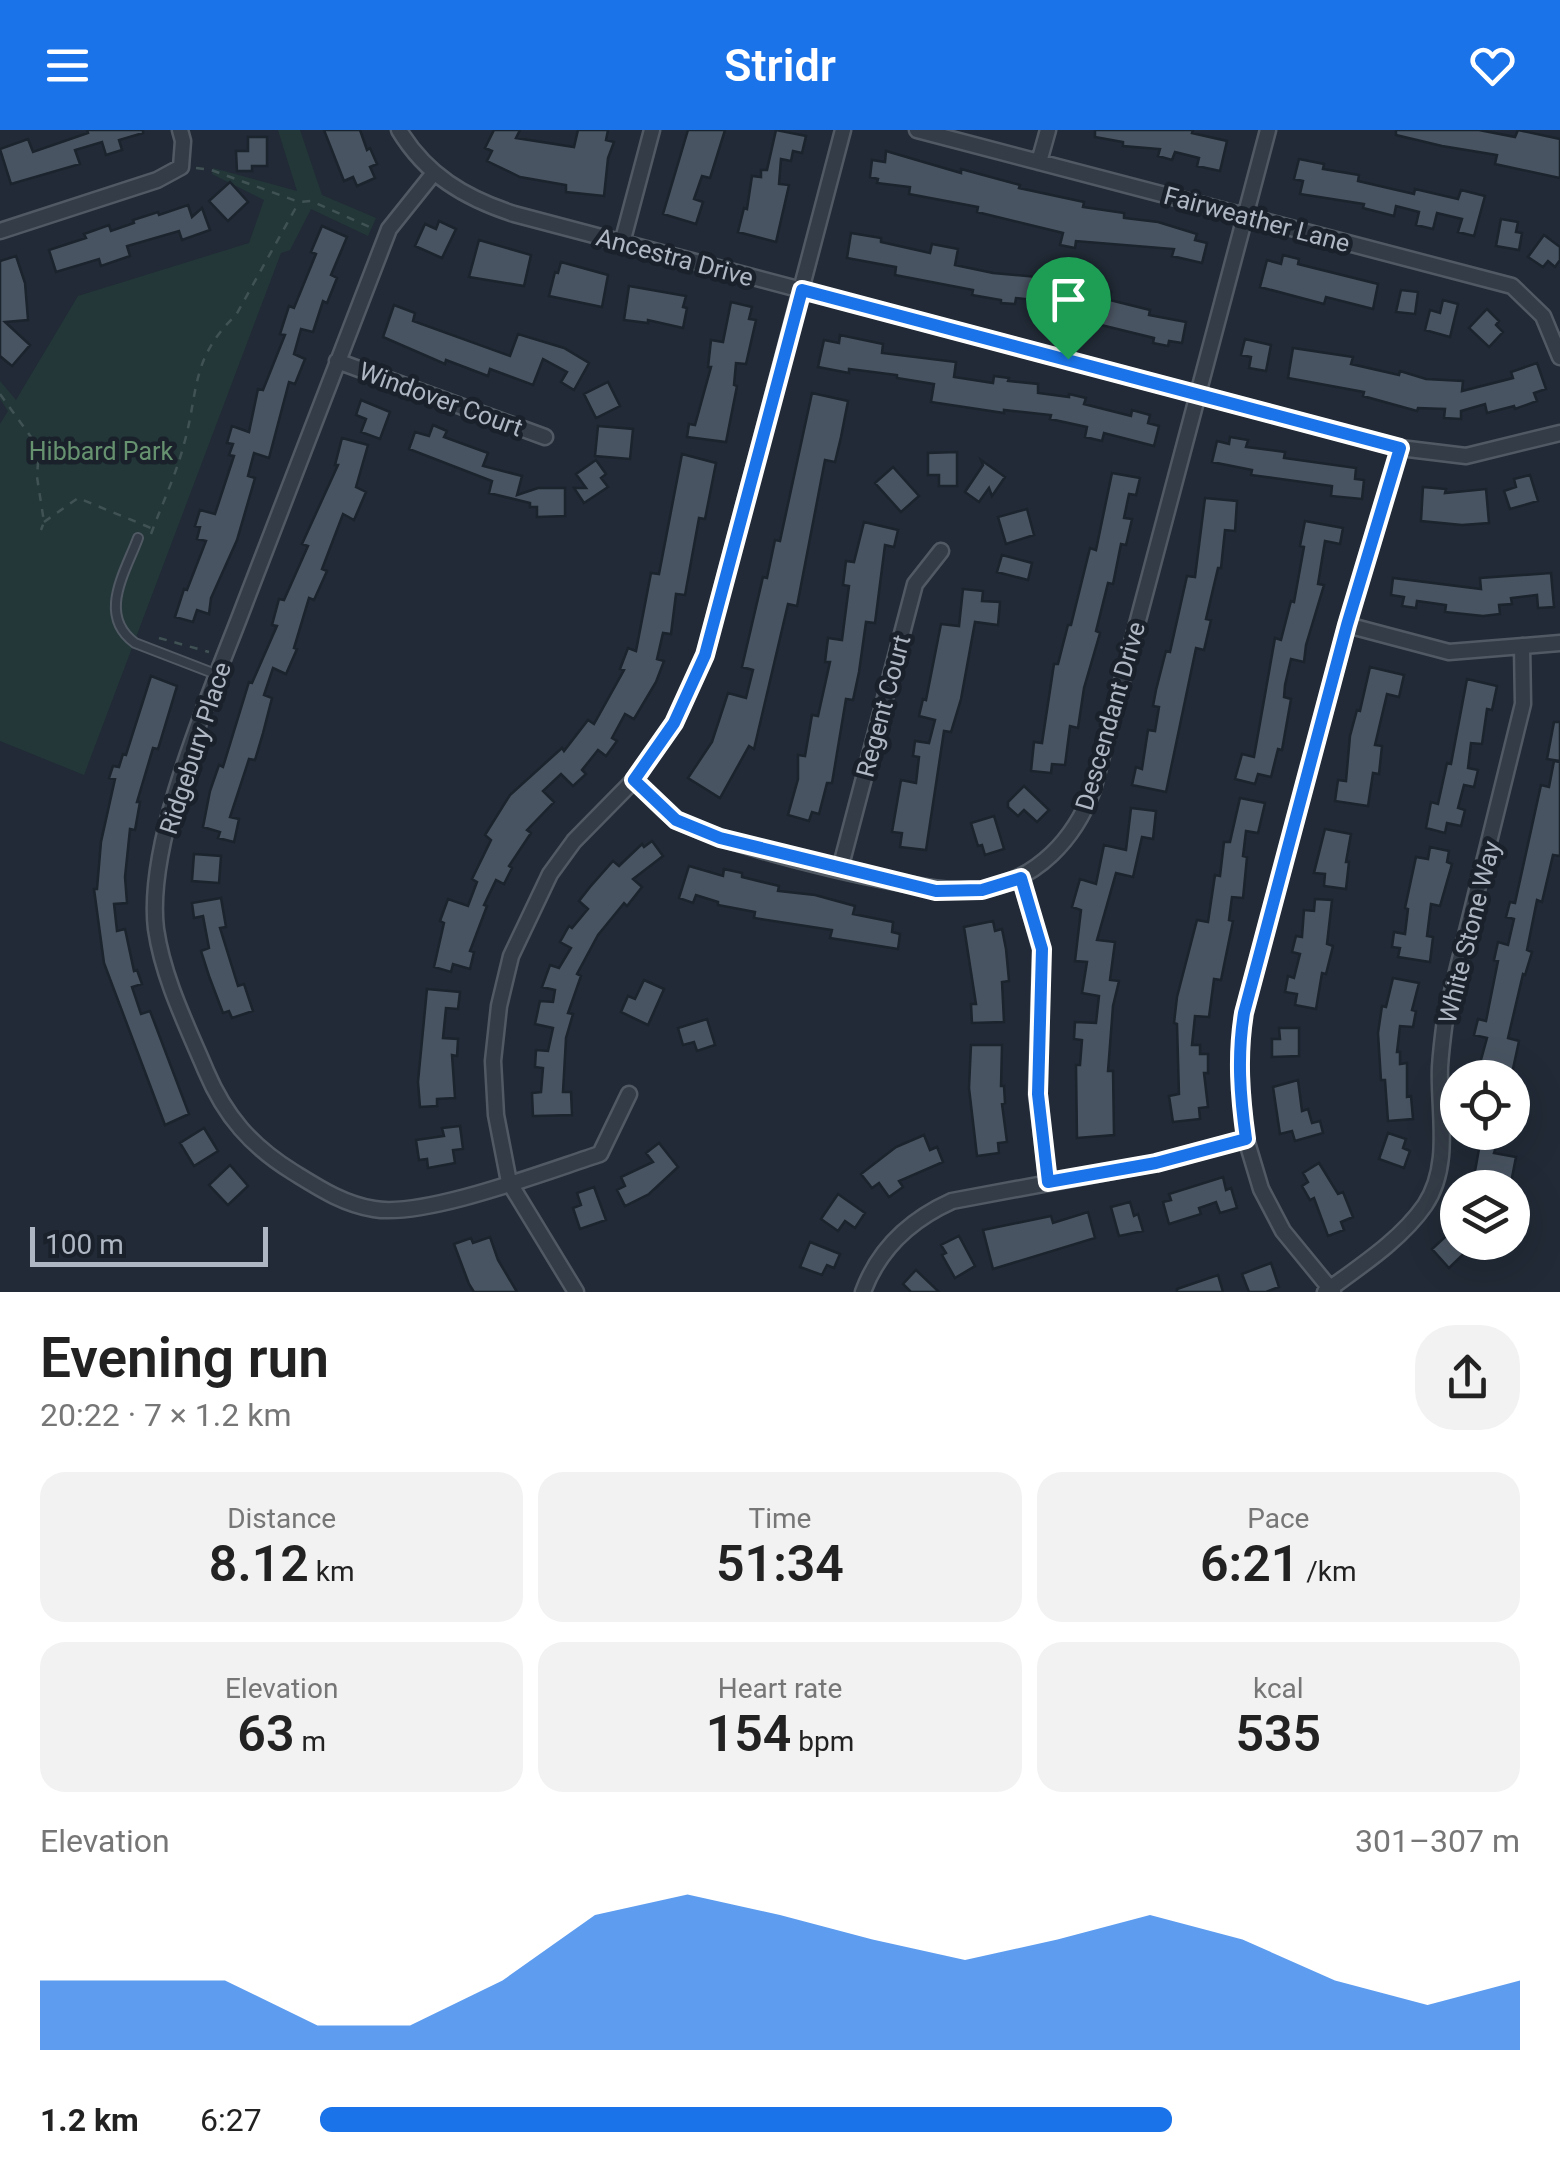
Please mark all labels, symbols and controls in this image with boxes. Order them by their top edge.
icon: menu [40,38,95,93]
icon: heart [1465,38,1520,93]
text: Stridr [724,39,836,92]
street label: Fairweather Lane [1161,181,1353,258]
street label: Ancestra Drive [593,223,757,292]
pin [1026,257,1111,360]
icon: arrive [1041,272,1096,327]
street label: Windover Court [355,356,526,442]
park label: Hibbard Park [29,437,174,466]
street label: Descendant Drive [1070,619,1151,814]
street label: Regent Court [851,632,916,780]
street label: Ridgebury Place [154,658,237,838]
street label: White Stone Way [1433,838,1506,1026]
map controls [1440,1060,1530,1260]
button: locate [1440,1060,1530,1150]
button: layers [1440,1170,1530,1260]
scale bar [30,1222,268,1266]
text: 100 m [45,1228,124,1261]
button: share [1415,1325,1520,1430]
text: Evening run [40,1326,329,1390]
text: 20:22 · 7 × 1.2 km [40,1396,291,1434]
text: Distance [227,1502,336,1535]
text: Time [749,1502,811,1535]
text: Pace [1247,1502,1309,1535]
text: 8.12 [209,1535,309,1593]
text: 51:34 [716,1535,844,1593]
text: 6:21 [1200,1535,1299,1593]
text: km [309,1555,354,1588]
text: /km [1299,1555,1357,1588]
text: Elevation [225,1672,338,1705]
text: Heart rate [718,1672,842,1705]
text: kcal [1253,1672,1304,1705]
text: 63 [237,1705,294,1763]
text: 154 [706,1705,791,1763]
text: 535 [1235,1705,1321,1763]
text: m [294,1725,326,1758]
text: bpm [791,1725,854,1758]
text: Elevation [40,1822,170,1860]
text: 301–307 m [1355,1822,1520,1860]
text: 1.2 km [40,2101,139,2139]
text: 6:27 [200,2101,262,2139]

